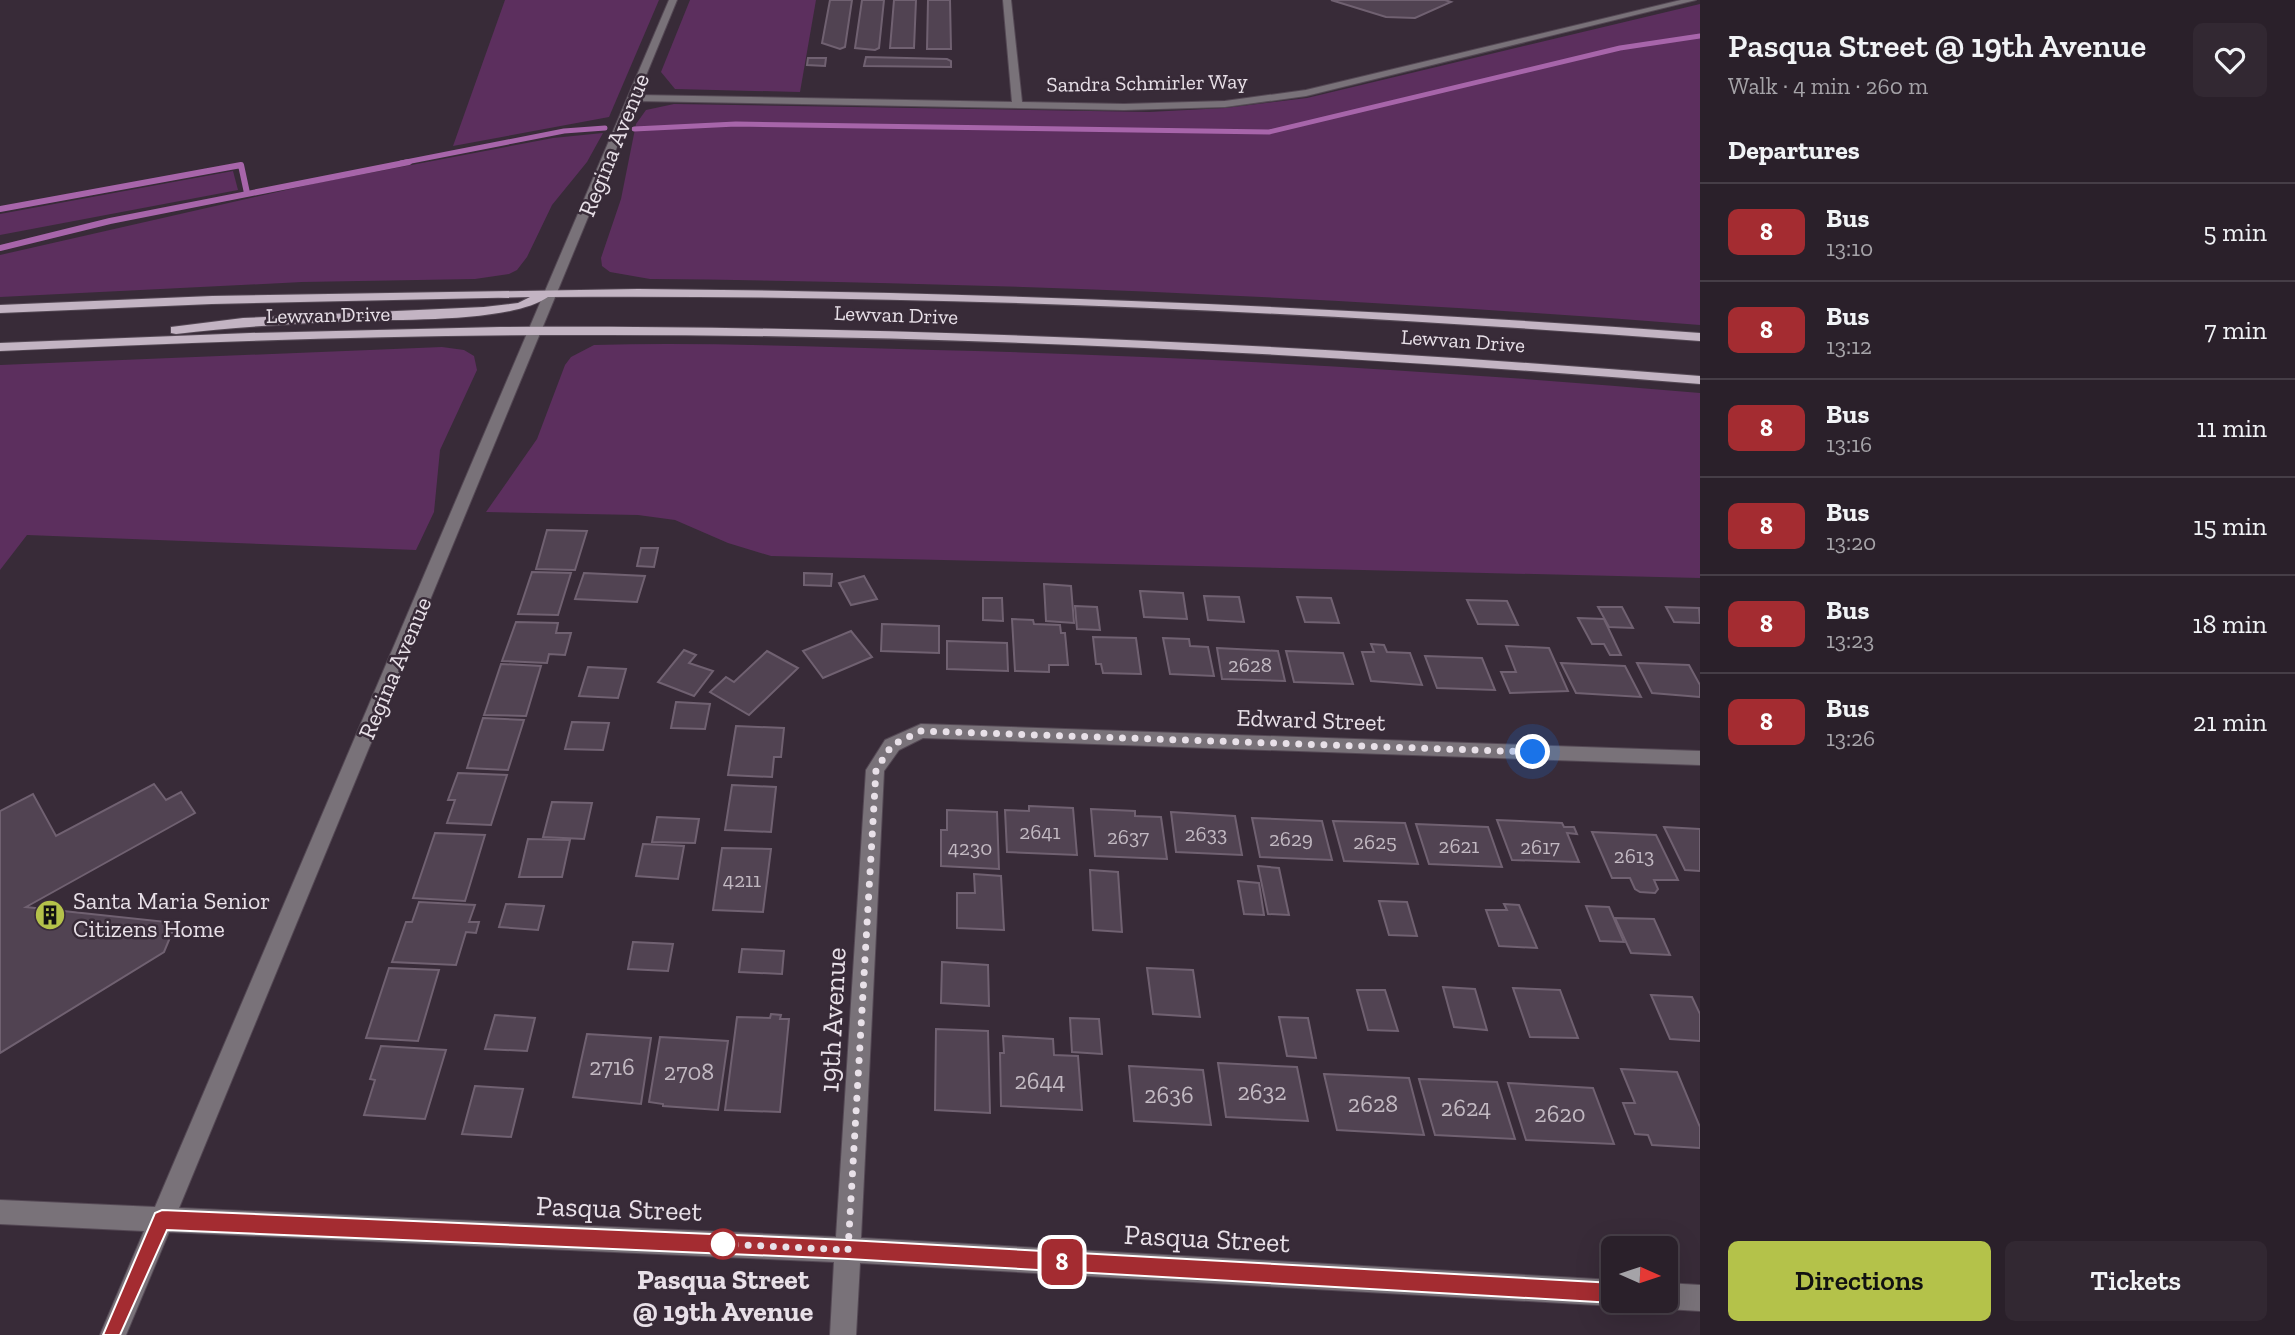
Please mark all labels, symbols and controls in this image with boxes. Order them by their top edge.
button: heart [2193,23,2267,97]
text: Pasqua Street @ 19th Avenue [1728,26,2146,65]
street label: Sandra Schmirler Way [1046,68,1248,97]
street label: Regina Avenue [572,69,655,221]
text: Walk · 4 min · 260 m [1728,72,1928,100]
text: Departures [1728,134,1860,166]
text: Bus [1826,202,1869,234]
text: 5 min [2203,216,2267,248]
text: 8 [1760,217,1773,246]
text: 13:10 [1826,234,1873,262]
street label: Lewvan Drive [833,300,959,329]
text: Bus [1826,300,1869,332]
street label: Lewvan Drive [266,301,390,328]
text: 7 min [2204,314,2267,346]
text: 8 [1760,315,1773,344]
street label: Lewvan Drive [1400,324,1526,357]
text: 13:12 [1826,332,1872,360]
text: Bus [1826,398,1869,430]
text: 11 min [2196,412,2267,444]
text: 8 [1760,413,1773,442]
text: 13:16 [1826,430,1872,458]
text: Bus [1826,496,1869,528]
text: 15 min [2193,510,2267,542]
text: 8 [1760,511,1773,540]
text: 13:20 [1826,528,1876,556]
street label: Regina Avenue [352,592,438,743]
text: Bus [1826,594,1869,626]
text: 18 min [2192,608,2267,640]
text: 8 [1760,609,1773,638]
text: 13:23 [1826,626,1874,654]
house number: 2628 [1228,652,1272,677]
text: Bus [1826,692,1869,724]
street label: Edward Street [1236,702,1386,737]
text: 21 min [2193,706,2267,738]
text: 8 [1760,707,1773,736]
text: 13:26 [1826,724,1875,752]
your location [1515,734,1550,769]
house number: 2641 [1019,819,1061,844]
house number: 2633 [1185,821,1227,846]
house number: 2637 [1107,824,1149,849]
house number: 2629 [1269,826,1313,851]
house number: 2625 [1353,829,1397,854]
house number: 2621 [1439,833,1479,858]
house number: 2617 [1520,834,1560,859]
house number: 4230 [948,835,992,860]
house number: 2613 [1614,843,1654,868]
house number: 4211 [723,867,761,892]
place label: Santa Maria Senior Citizens Home [73,886,270,943]
building icon: Santa Maria Senior Citizens Home [33,898,67,932]
street label: 19th Avenue [812,946,853,1094]
house number: 2716 [589,1052,635,1081]
house number: 2708 [664,1057,714,1086]
house number: 2644 [1015,1066,1066,1095]
house number: 2632 [1237,1077,1287,1106]
house number: 2636 [1144,1080,1194,1109]
house number: 2628 [1348,1089,1398,1118]
house number: 2624 [1441,1093,1491,1122]
house number: 2620 [1534,1099,1586,1128]
street label: Pasqua Street [535,1189,703,1228]
street label: Pasqua Street [1123,1218,1291,1259]
marker: Pasqua Street @ 19th Avenue [708,1229,738,1259]
north arrow [1601,1236,1678,1312]
map controls [1601,1236,1678,1313]
line badge: 8 [1039,1239,1085,1285]
button: Directions [1728,1241,1991,1321]
button: Tickets [2005,1241,2267,1321]
text: 8 [1056,1247,1068,1276]
place label: Pasqua Street @ 19th Avenue [633,1263,813,1328]

